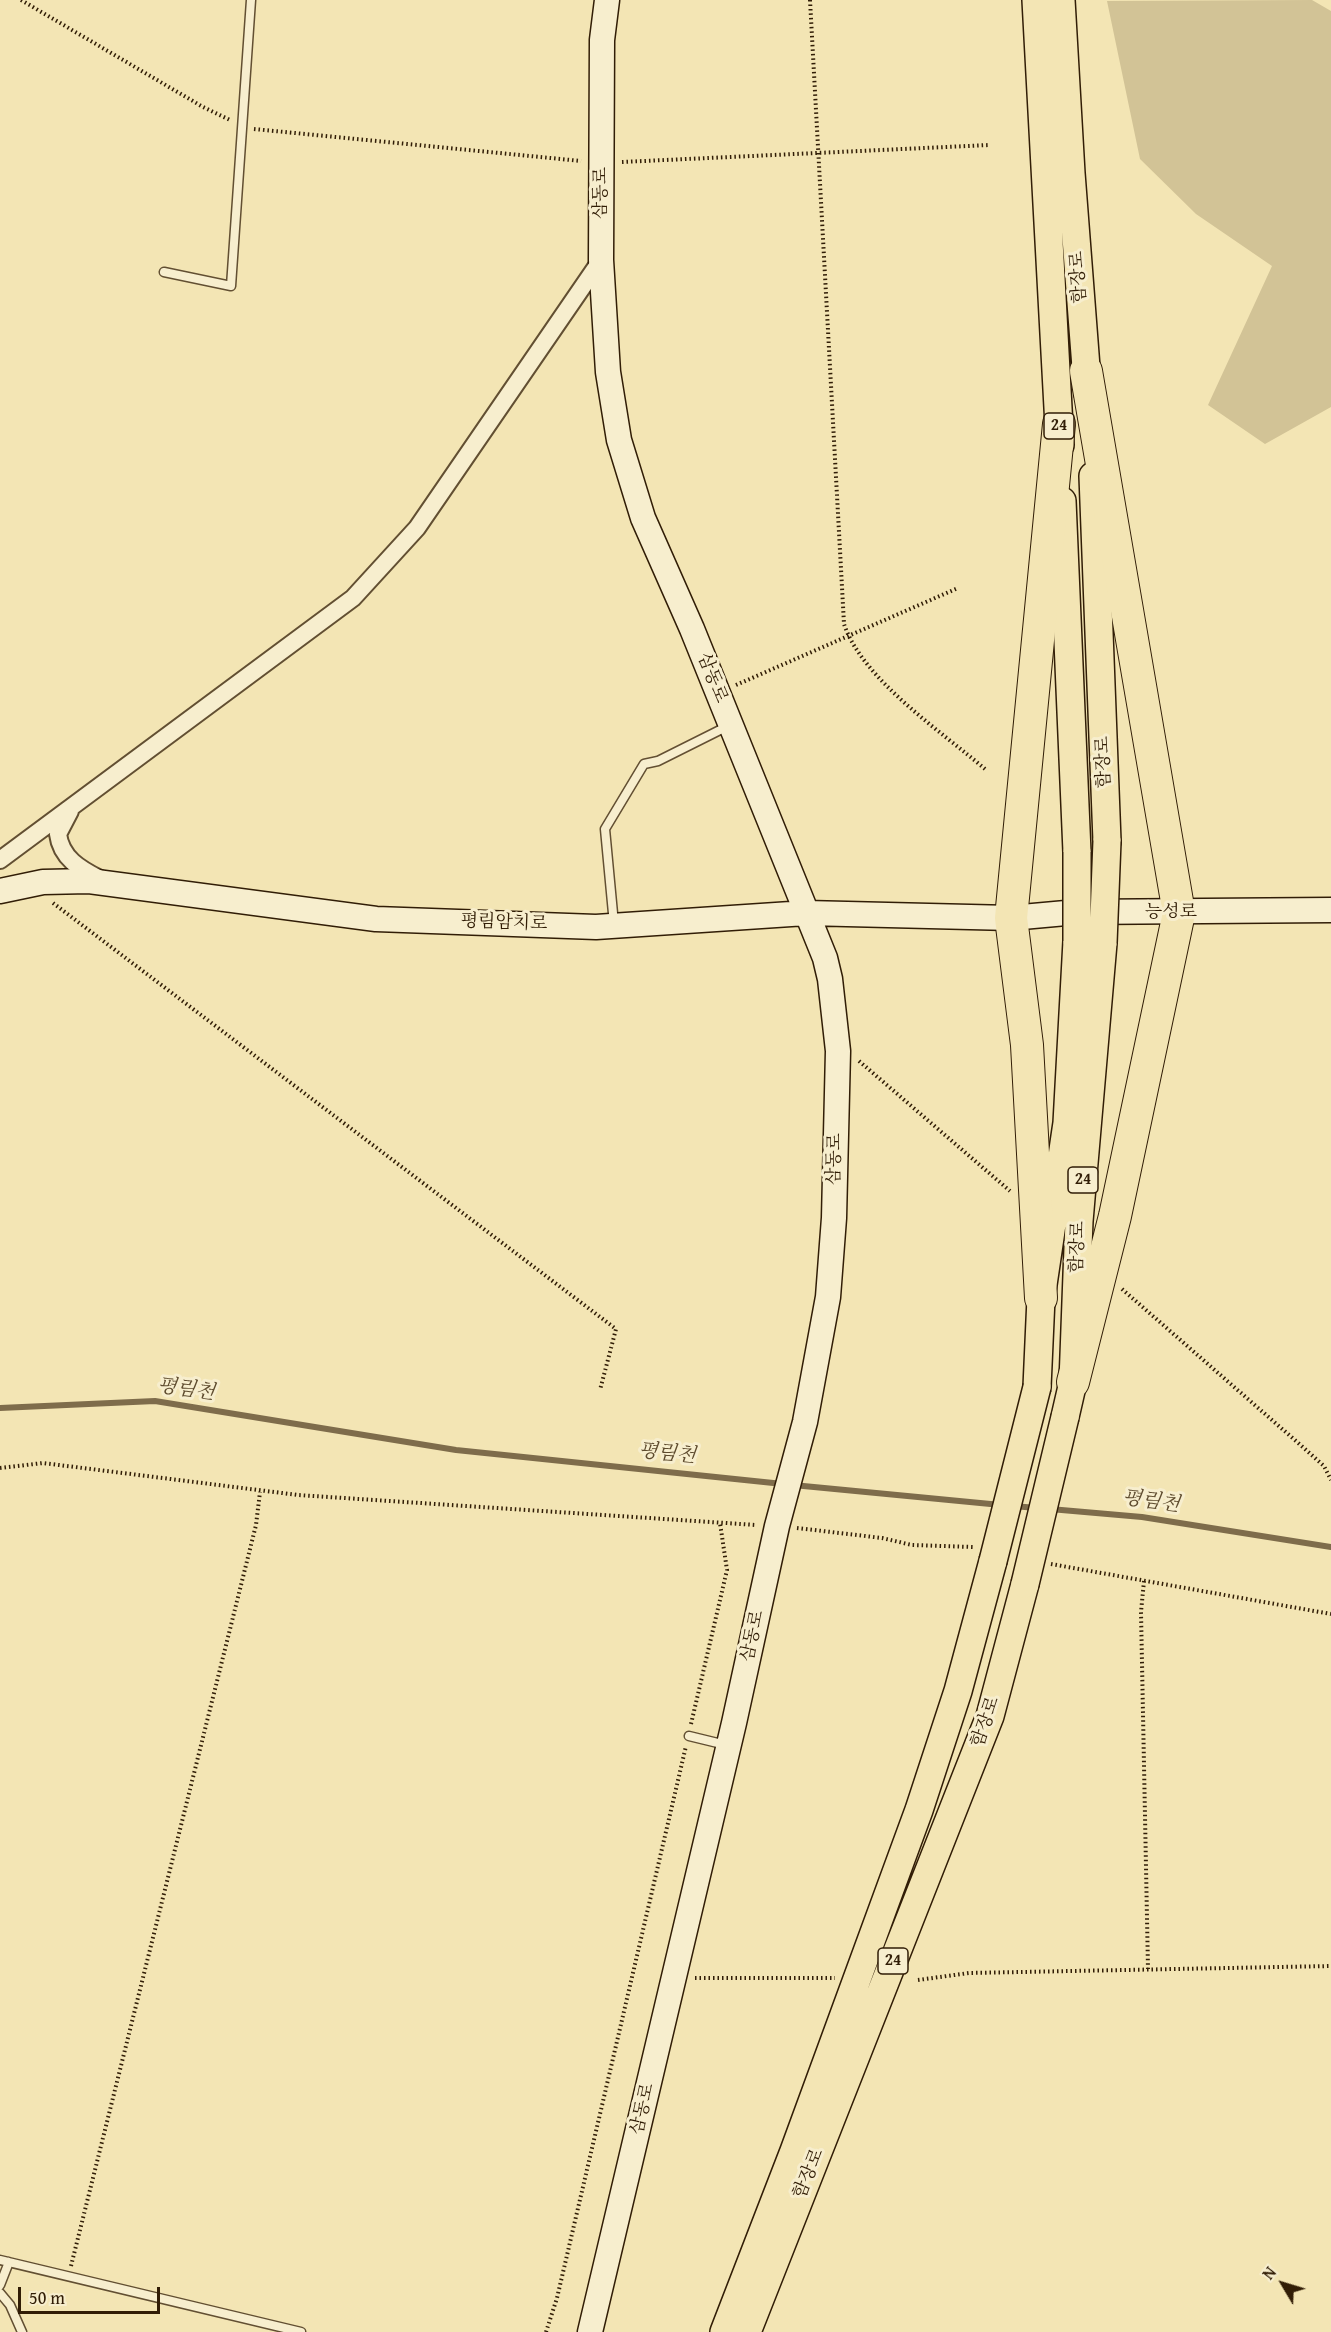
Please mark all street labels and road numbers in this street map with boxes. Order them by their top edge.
street label: 삼동로 [590,167,612,219]
street label: 함장로 [1066,250,1092,304]
road number: 24 [1044,413,1074,439]
street label: 삼동로 [692,650,732,706]
street label: 함장로 [1092,736,1116,788]
street label: 능성로 [1145,901,1197,923]
street label: 평림암치로 [460,911,548,935]
street label: 삼동로 [824,1133,846,1185]
road number: 24 [1068,1167,1098,1193]
street label: 함장로 [1066,1221,1090,1273]
street label: 삼동로 [737,1608,769,1664]
street label: 함장로 [967,1694,1005,1750]
road number: 24 [878,1948,908,1974]
street label: 삼동로 [627,2081,659,2137]
street label: 함장로 [789,2146,829,2202]

